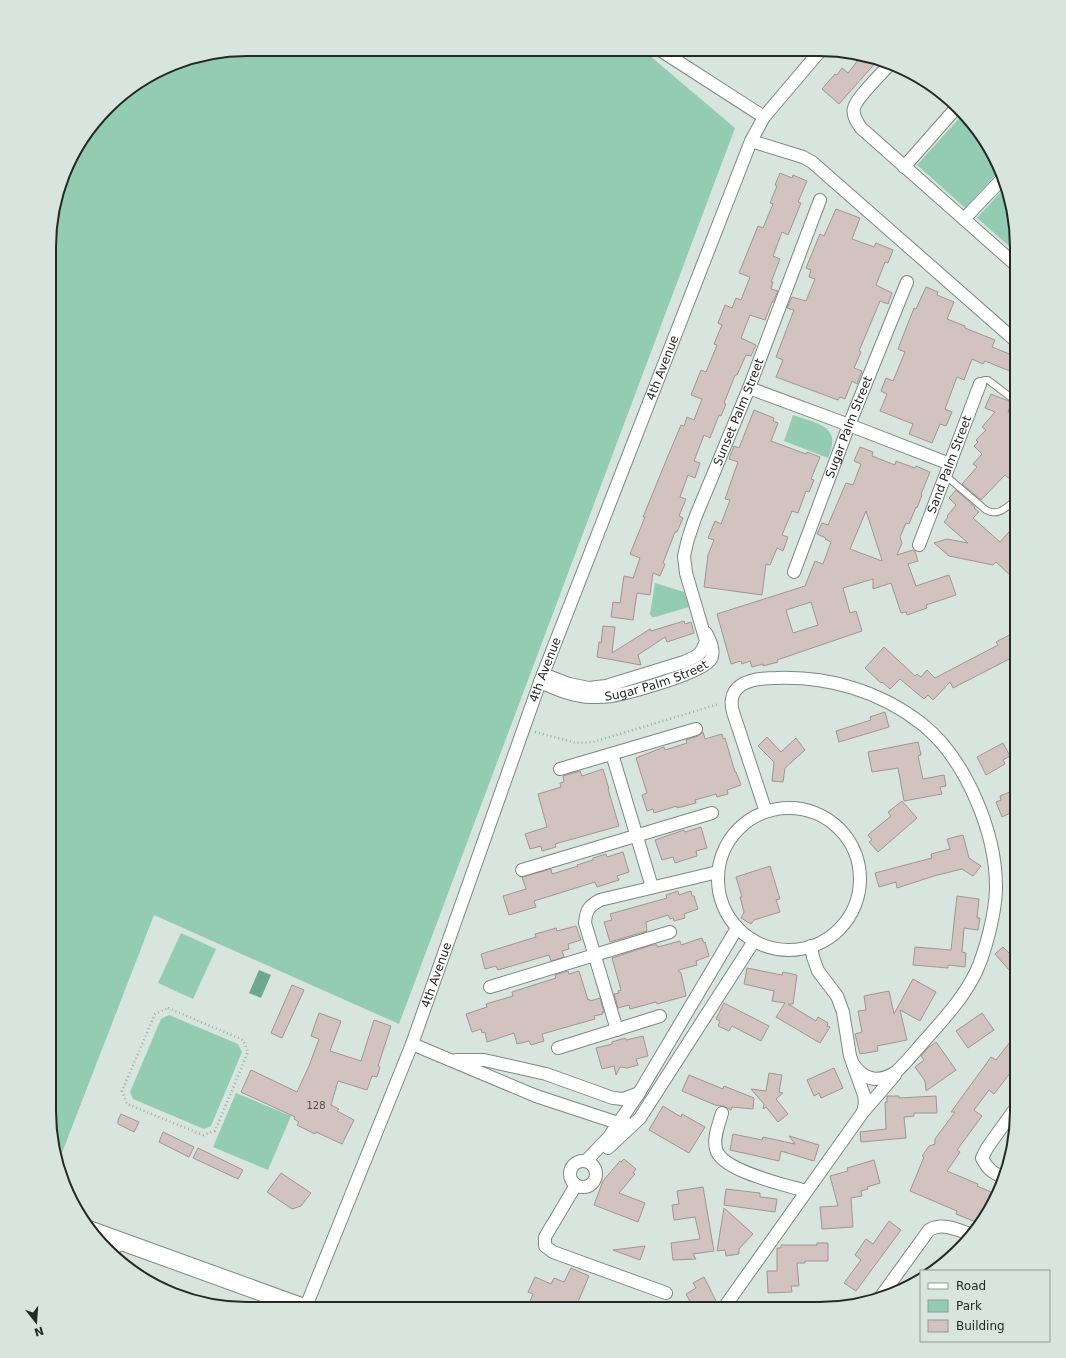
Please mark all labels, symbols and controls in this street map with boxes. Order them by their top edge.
street label: 4th Avenue [644,333,681,402]
street label: Sunset Palm Street [711,356,767,468]
street label: Sugar Palm Street [823,374,875,480]
street label: Sand Palm Street [925,413,974,515]
street label: 4th Avenue [526,635,564,704]
street label: Sugar Palm Street [604,657,711,704]
street label: 4th Avenue [418,940,454,1010]
house number: 128 [306,1100,326,1111]
legend [920,1270,1050,1342]
text: Road [956,1279,986,1293]
text: Park [956,1299,982,1313]
north arrow [16,1302,56,1342]
text: Building [956,1319,1005,1333]
text: N [32,1324,45,1339]

